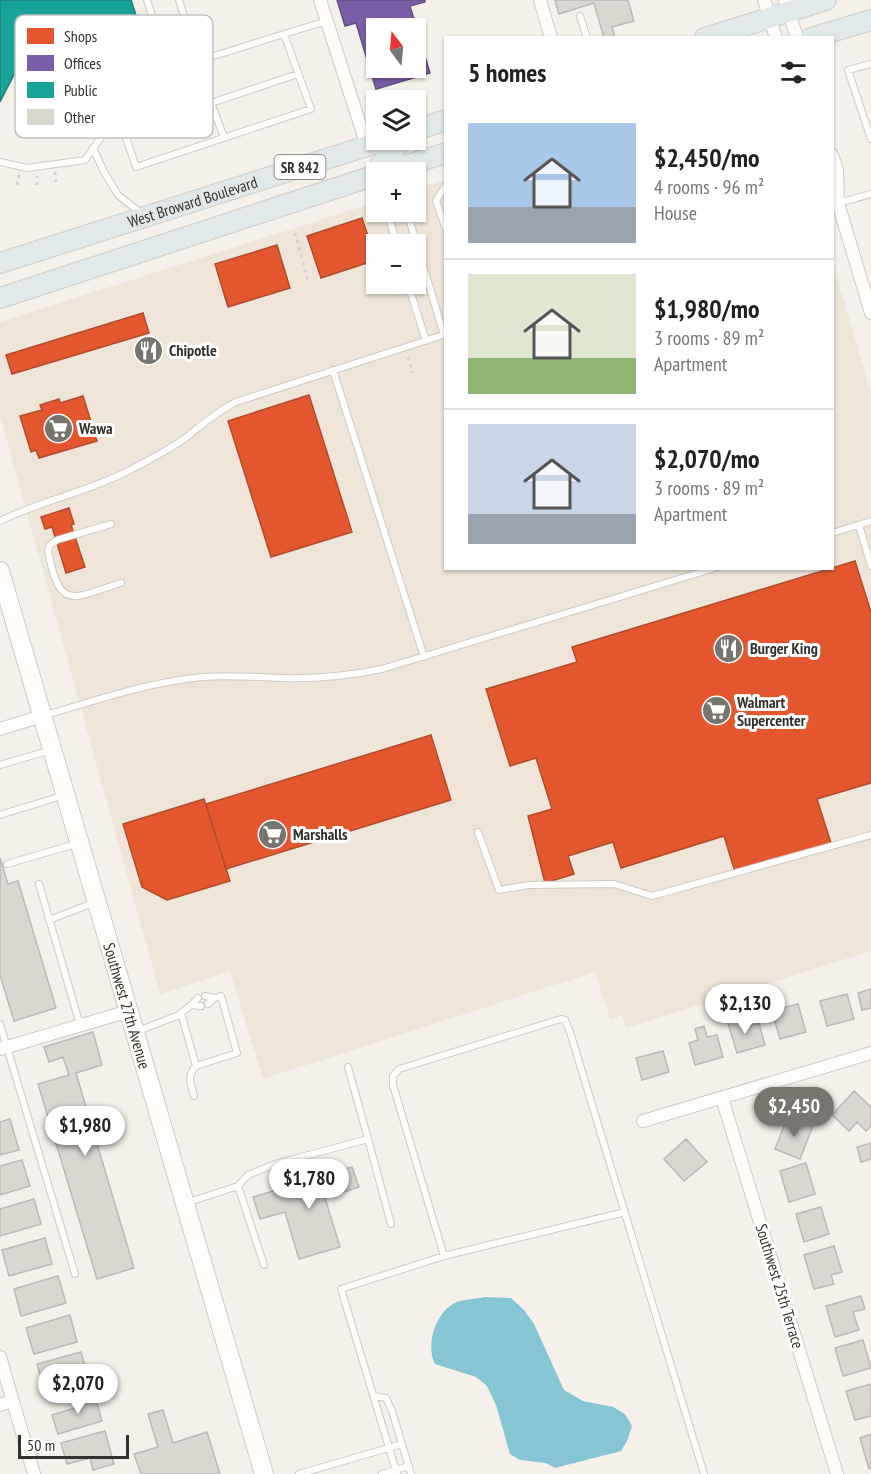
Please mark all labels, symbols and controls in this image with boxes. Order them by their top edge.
legend [15,15,213,138]
north arrow [366,18,426,78]
map controls [366,18,426,294]
text: Shops [64,26,97,46]
text: Offices [64,53,101,73]
text: 5 homes [468,56,546,89]
icon: filters [777,56,810,89]
text: Public [64,80,98,100]
button: layers [366,90,426,150]
text: Other [64,107,96,127]
text: $2,450/mo [654,141,760,174]
icon: home [516,147,588,219]
road number: SR 842 [274,155,326,179]
button: + [366,162,426,222]
street label: West Broward Boulevard [125,172,260,232]
text: 4 rooms · 96 m² [654,174,764,200]
text: House [654,200,697,226]
button: − [366,234,426,294]
text: $1,980/mo [654,292,760,325]
icon: home [516,298,588,370]
text: 3 rooms · 89 m² [654,325,764,351]
restaurant icon: Chipotle [132,334,164,366]
place label: Chipotle [169,340,217,360]
text: Apartment [654,351,727,377]
supermarket icon: Wawa [42,412,74,444]
place label: Wawa [78,418,113,438]
text: $2,070/mo [654,442,760,475]
icon: home [516,448,588,520]
text: 3 rooms · 89 m² [654,475,764,501]
text: Apartment [654,501,727,527]
restaurant icon: Burger King [713,632,745,664]
place label: Burger King [750,638,818,658]
place label: Walmart Supercenter [736,692,806,730]
supermarket icon: Walmart Supercenter [700,695,732,727]
supermarket icon: Marshalls [256,818,288,850]
place label: Marshalls [293,824,348,844]
street label: Southwest 27th Avenue [99,940,155,1071]
pin: $2,130 [696,984,794,1035]
text: $2,130 [719,990,771,1016]
pin: $2,450 [745,1087,843,1138]
text: $2,450 [768,1093,820,1119]
pin: $1,980 [36,1106,134,1157]
text: $1,980 [59,1112,111,1138]
pin: $1,780 [260,1159,358,1210]
text: $1,780 [283,1165,335,1191]
street label: Southwest 25th Terrace [752,1221,808,1351]
pin: $2,070 [29,1364,127,1415]
text: $2,070 [52,1370,104,1396]
scale bar [18,1432,129,1460]
text: 50 m [27,1435,55,1455]

